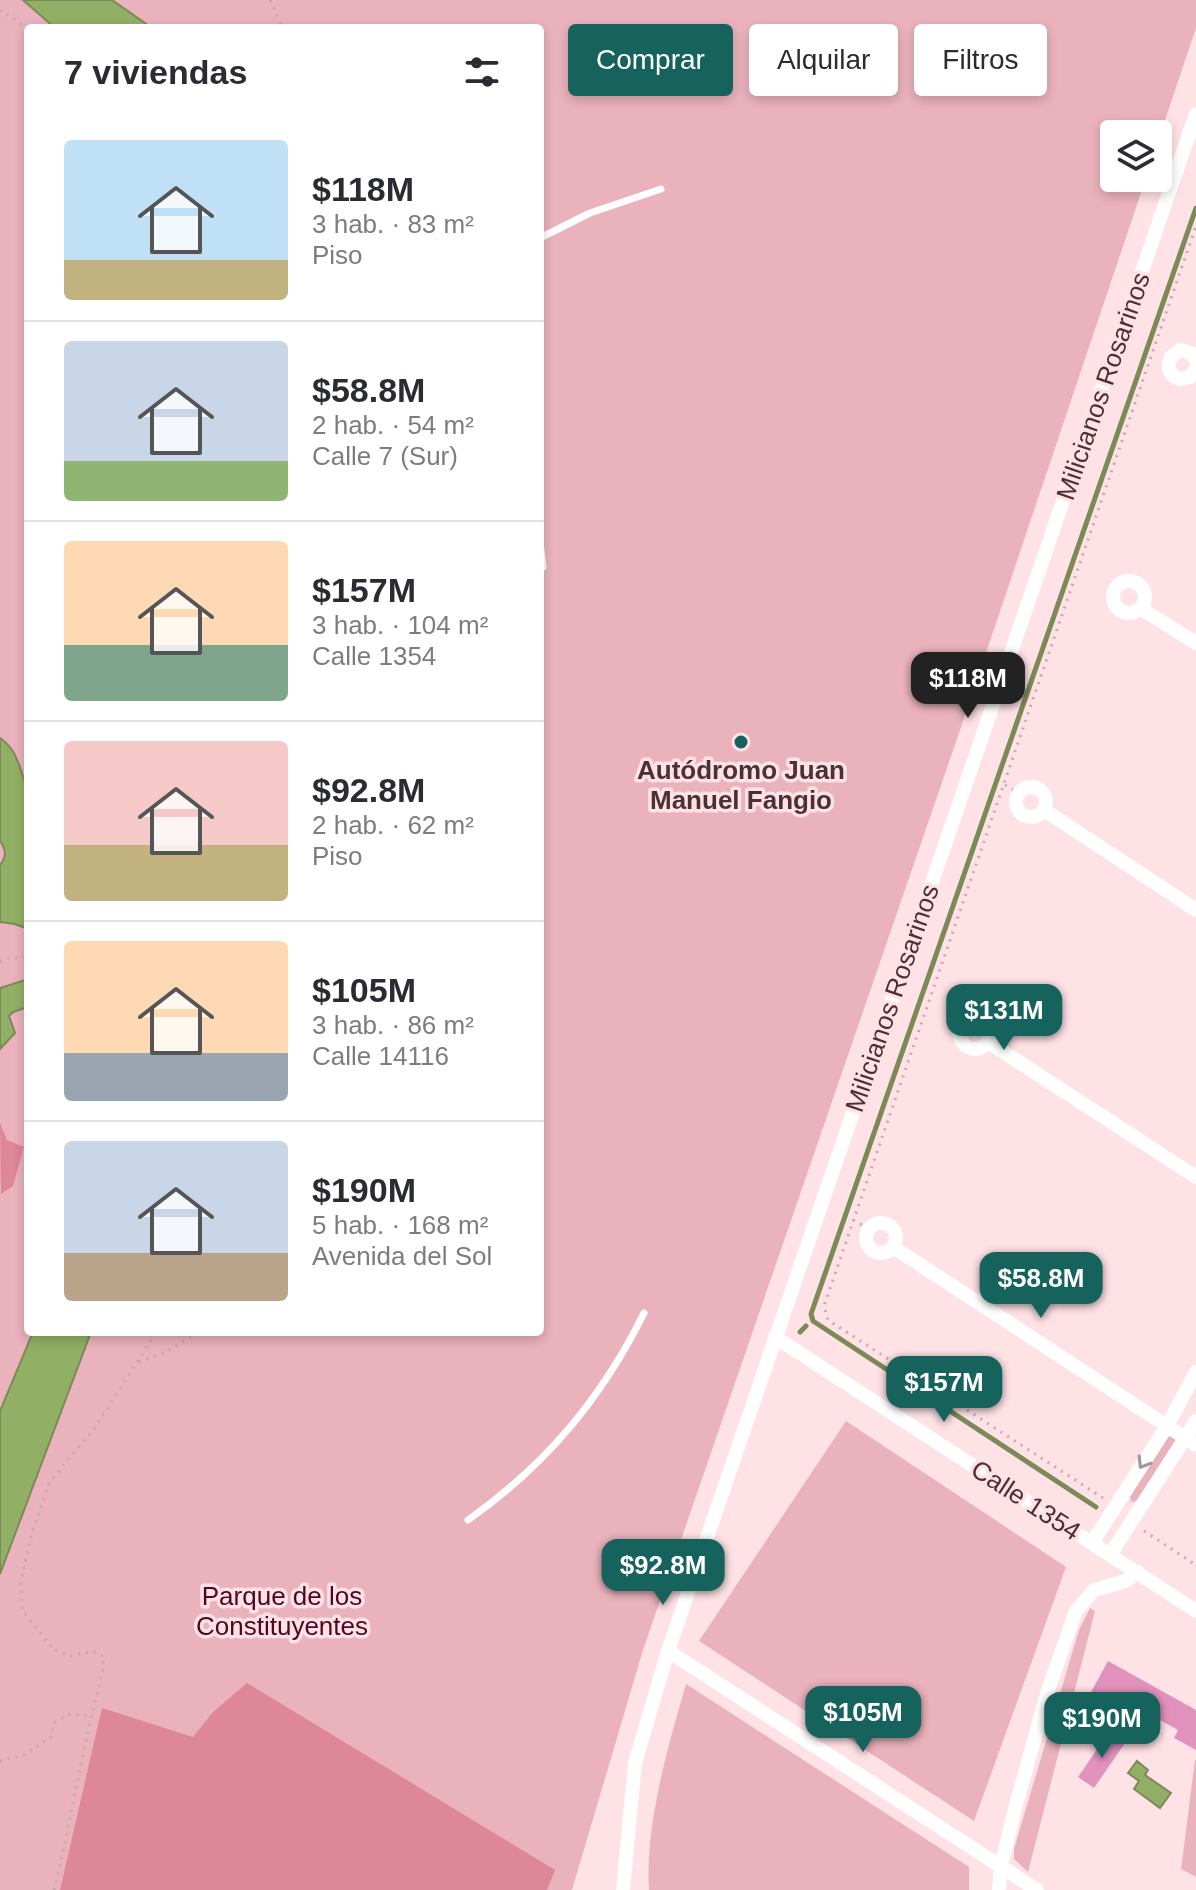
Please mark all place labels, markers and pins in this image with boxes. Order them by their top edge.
pin: $118M [912,652,1024,720]
marker: Autódromo Juan Manuel Fangio [732,733,750,751]
place label: Autódromo Juan Manuel Fangio [637,755,845,815]
pin: $131M [948,984,1060,1052]
pin: $58.8M [976,1252,1106,1320]
pin: $157M [888,1356,1000,1424]
pin: $92.8M [598,1539,728,1607]
pin: $105M [807,1686,919,1754]
pin: $190M [1046,1692,1158,1760]

